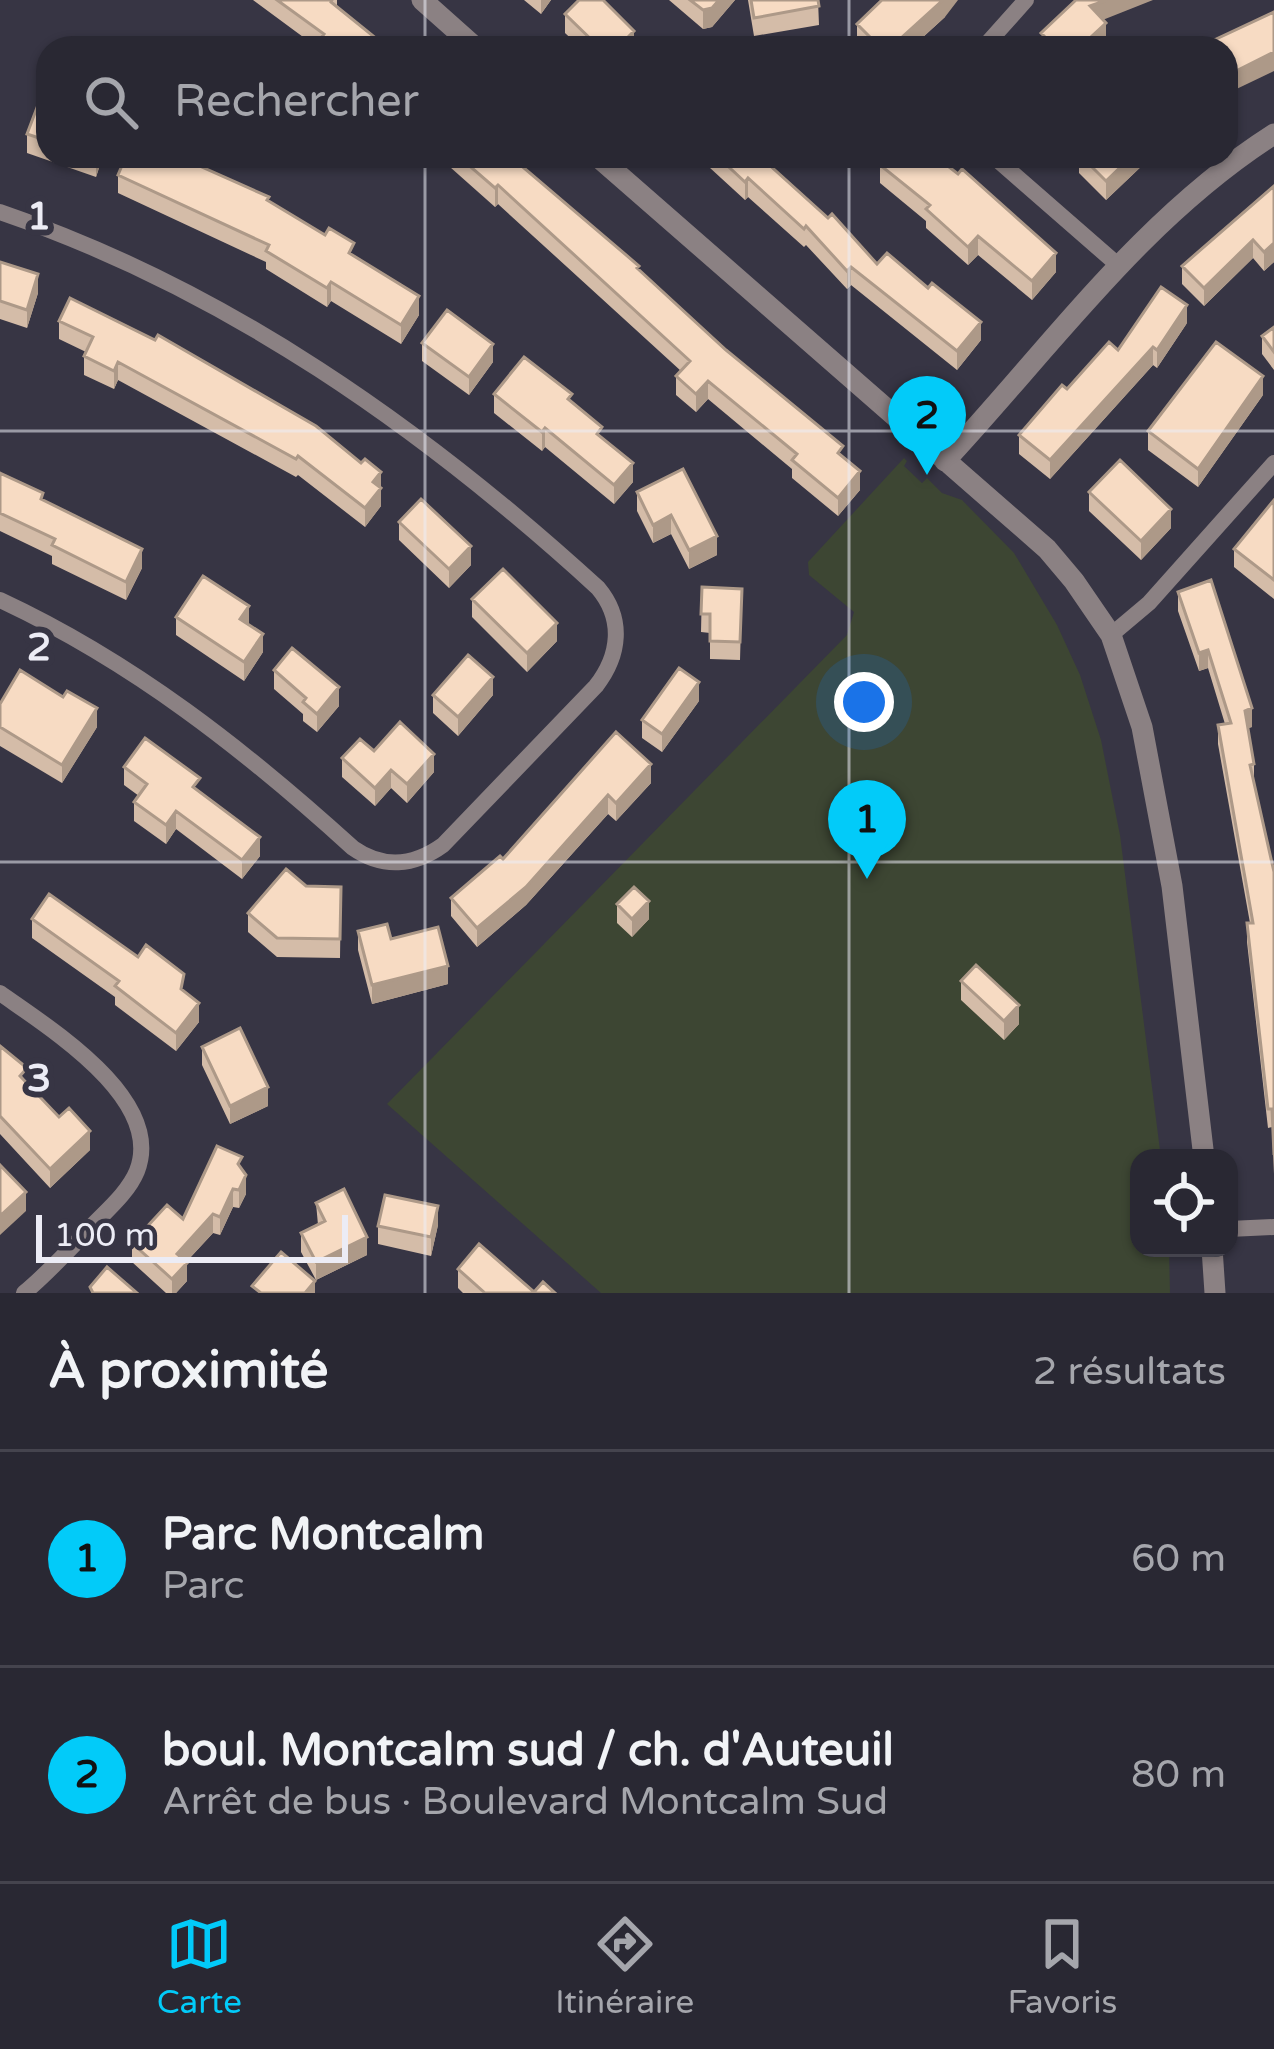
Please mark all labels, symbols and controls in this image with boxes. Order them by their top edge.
search box [36,36,1238,168]
icon: search [78,69,144,135]
text: Rechercher [174,75,419,129]
text: 1 [27,193,51,240]
pin: 2 [888,376,966,475]
text: 2 [27,624,51,671]
your location [834,672,894,732]
pin: 1 [828,780,906,879]
text: 3 [27,1055,51,1102]
map controls [1130,1149,1238,1257]
button: locate [1130,1149,1238,1257]
scale bar [36,1209,348,1262]
text: 100 m [54,1216,155,1255]
text: À proximité [48,1340,328,1402]
text: 2 résultats [1033,1348,1226,1395]
text: Parc Montcalm [162,1508,484,1562]
text: 1 [75,1535,99,1582]
text: 60 m [1131,1535,1226,1582]
text: Parc [162,1562,244,1609]
text: boul. Montcalm sud / ch. d'Auteuil [162,1724,894,1778]
text: 2 [75,1751,99,1798]
text: 80 m [1131,1751,1226,1798]
text: Arrêt de bus · Boulevard Montcalm Sud [162,1778,888,1825]
tab: Carte [157,1911,242,2022]
tab: Itinéraire [555,1911,694,2022]
tab: Favoris [1007,1911,1117,2022]

